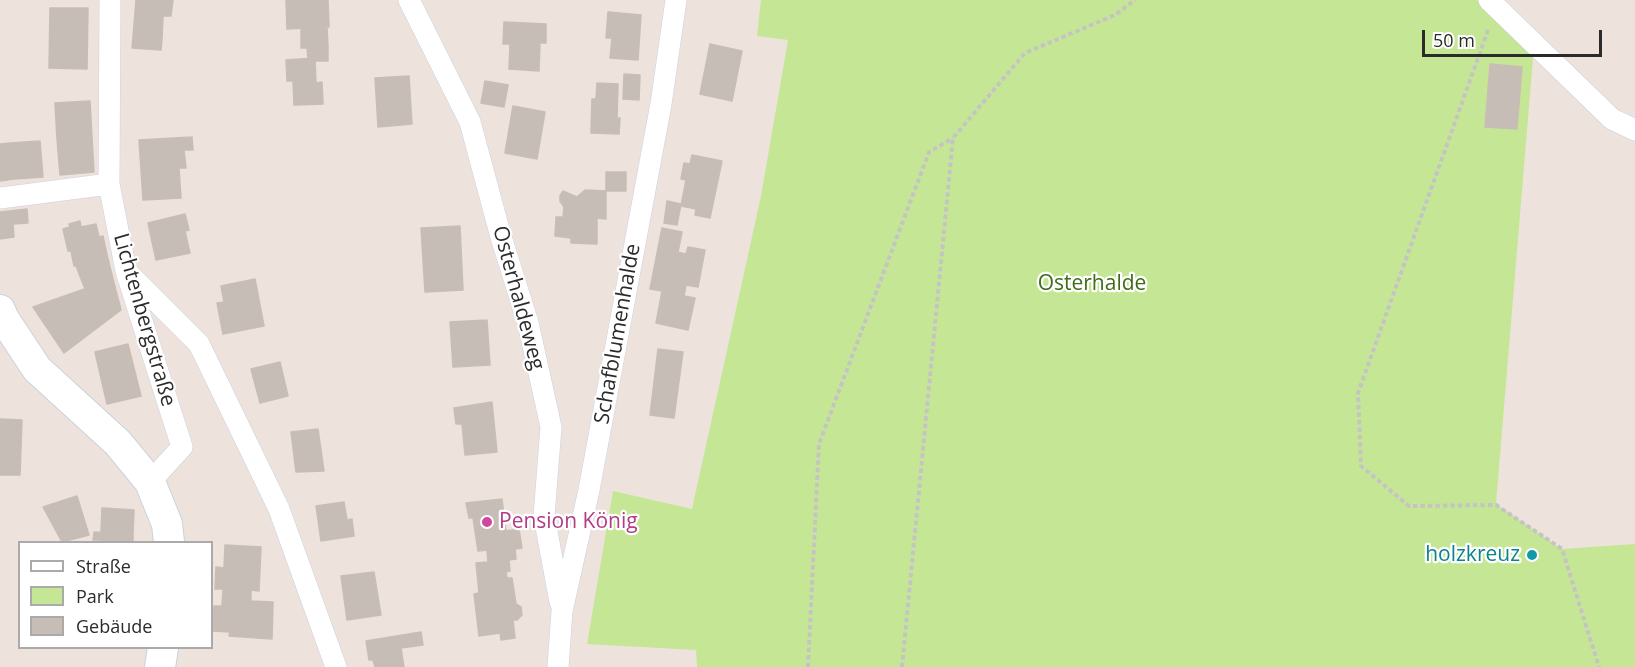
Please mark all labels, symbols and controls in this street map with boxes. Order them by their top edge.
scale bar [1425,18,1605,56]
text: 50 m [1433,28,1475,52]
street label: Osterhaldeweg [487,223,549,373]
street label: Lichtenbergstraße [107,231,181,409]
street label: Schafblumenhalde [590,242,646,426]
park label: Osterhalde [1038,271,1146,297]
place label: Pension König [499,509,638,535]
marker: Pension König [480,515,494,529]
legend [18,541,213,649]
place label: holzkreuz [1425,542,1520,568]
marker: holzkreuz [1525,548,1539,562]
text: Straße [76,554,131,578]
text: Park [76,584,114,608]
text: Gebäude [76,614,152,638]

